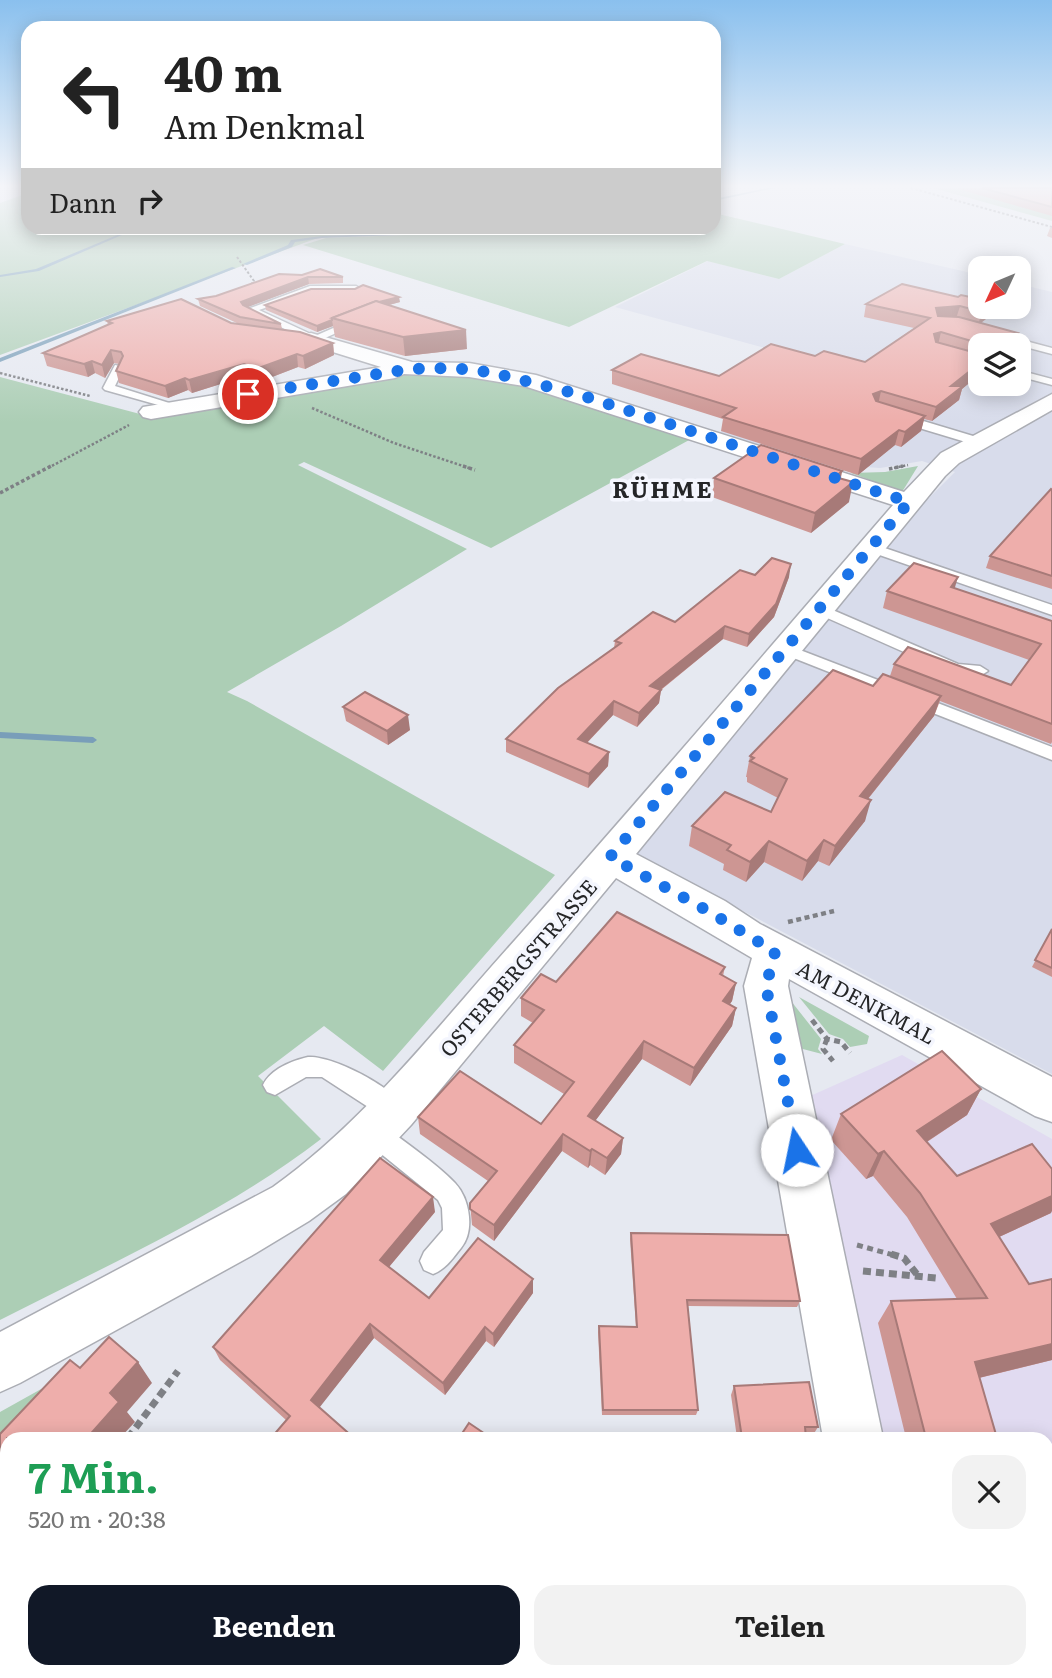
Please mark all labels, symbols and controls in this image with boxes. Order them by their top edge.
text: 40 m [164,34,282,107]
icon: left [49,49,140,140]
text: Am Denkmal [164,101,365,149]
text: Dann [49,182,117,221]
icon: right [131,182,169,220]
north arrow [968,256,1031,318]
map controls [968,256,1031,396]
button: layers [968,333,1031,396]
pin [218,364,278,424]
icon: arrive [229,375,267,413]
district label: RÜHME [612,471,714,505]
street label: OSTERBERGSTRASSE [431,871,603,1063]
street label: AM DENKMAL [792,951,942,1051]
position arrow [760,1113,834,1187]
text: 7 Min. [28,1444,159,1506]
button: close [952,1455,1026,1529]
text: 520 m · 20:38 [28,1501,166,1535]
button: Beenden [28,1585,520,1665]
button: Teilen [534,1585,1026,1665]

